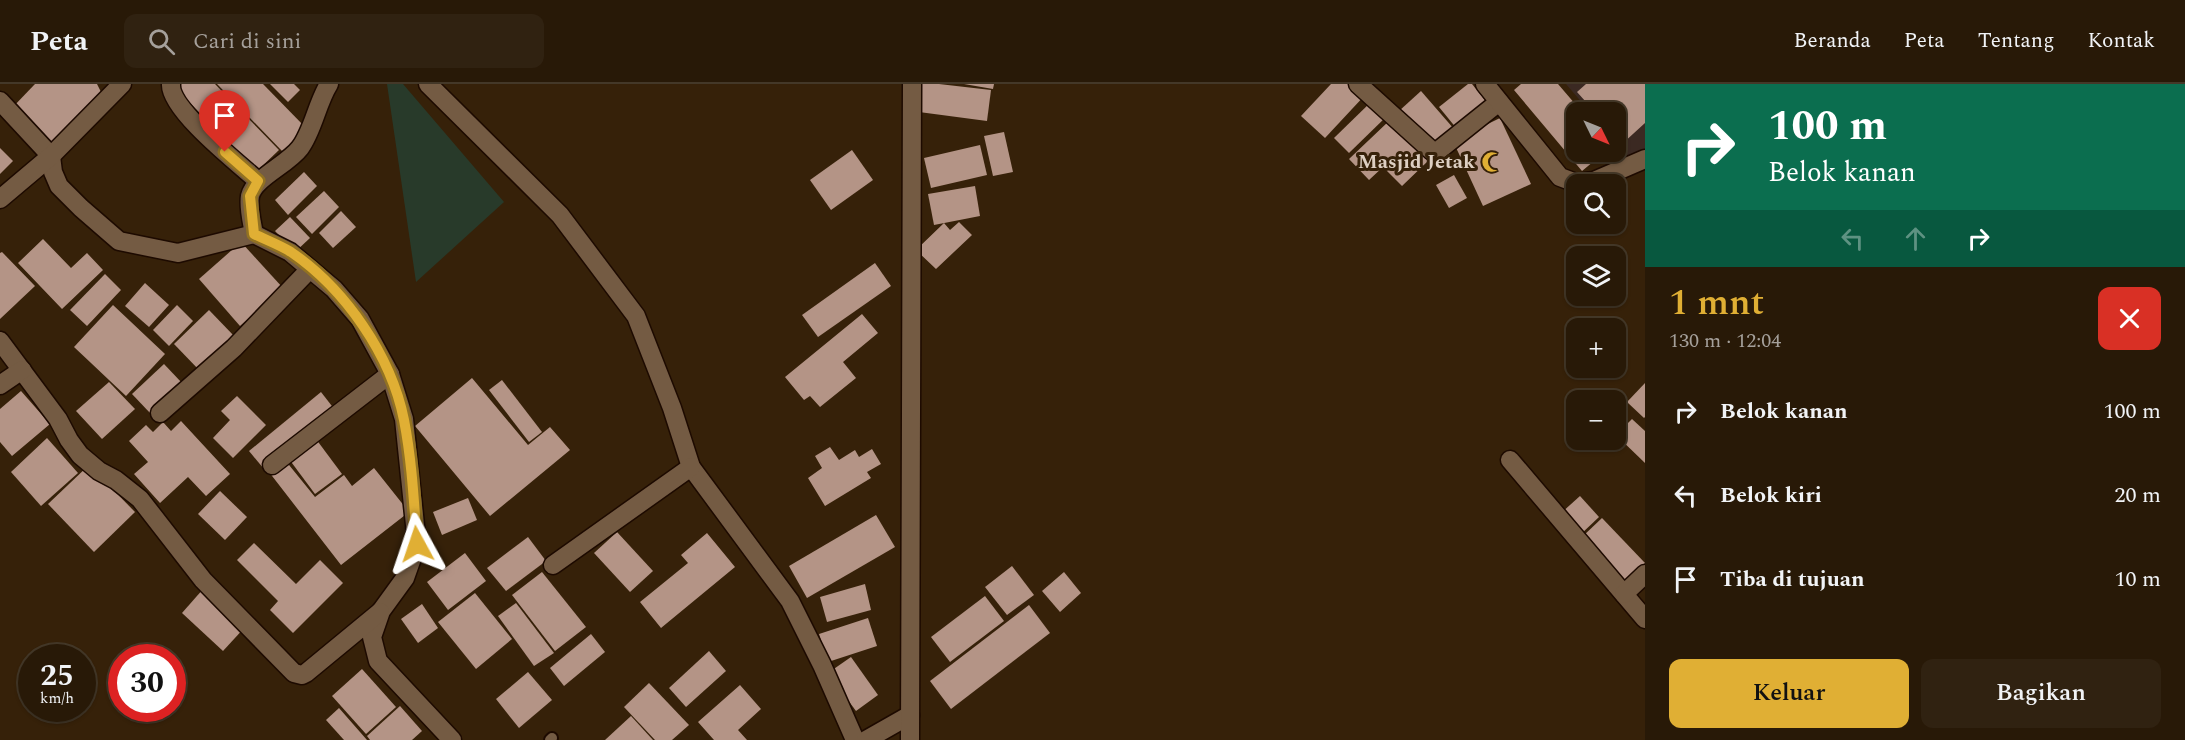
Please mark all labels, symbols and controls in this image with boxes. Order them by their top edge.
search box [124,14,544,68]
text: Peta [30,20,88,63]
icon: search [145,25,178,58]
text: Cari di sini [193,25,301,58]
text: Beranda [1794,25,1871,57]
text: Peta [1904,25,1945,57]
text: Tentang [1978,25,2054,57]
text: Kontak [2087,25,2155,57]
pin [199,90,250,152]
text: 100 m [1768,95,1887,158]
icon: arrive [208,99,241,132]
north arrow [1566,102,1626,162]
map controls [1566,102,1626,450]
icon: right [1669,108,1747,186]
place label: Masjid Jetak [1358,147,1475,177]
mosque icon: Masjid Jetak [1480,150,1504,174]
text: Belok kanan [1768,152,1916,194]
button: search [1566,174,1626,234]
icon: left [1836,222,1869,255]
icon: ahead [1899,222,1932,255]
icon: right [1962,222,1995,255]
button: layers [1566,246,1626,306]
text: 1 mnt [1669,276,1764,331]
button: close [2098,287,2161,350]
button: + [1566,318,1626,378]
text: 130 m · 12:04 [1669,326,1781,356]
button: − [1566,390,1626,450]
icon: right [1669,395,1702,428]
text: Belok kanan [1720,395,1848,428]
text: 100 m [2104,395,2161,428]
icon: left [1669,479,1702,512]
text: Belok kiri [1720,479,1822,512]
text: 20 m [2115,479,2161,512]
position arrow [385,512,449,576]
icon: arrive [1669,563,1702,596]
text: Tiba di tujuan [1720,563,1865,596]
text: 10 m [2115,563,2161,596]
speed limit sign: 30 [108,644,186,722]
text: 25 [40,653,74,699]
button: Keluar [1669,659,1909,728]
button: Bagikan [1921,659,2161,728]
text: km/h [40,687,74,710]

